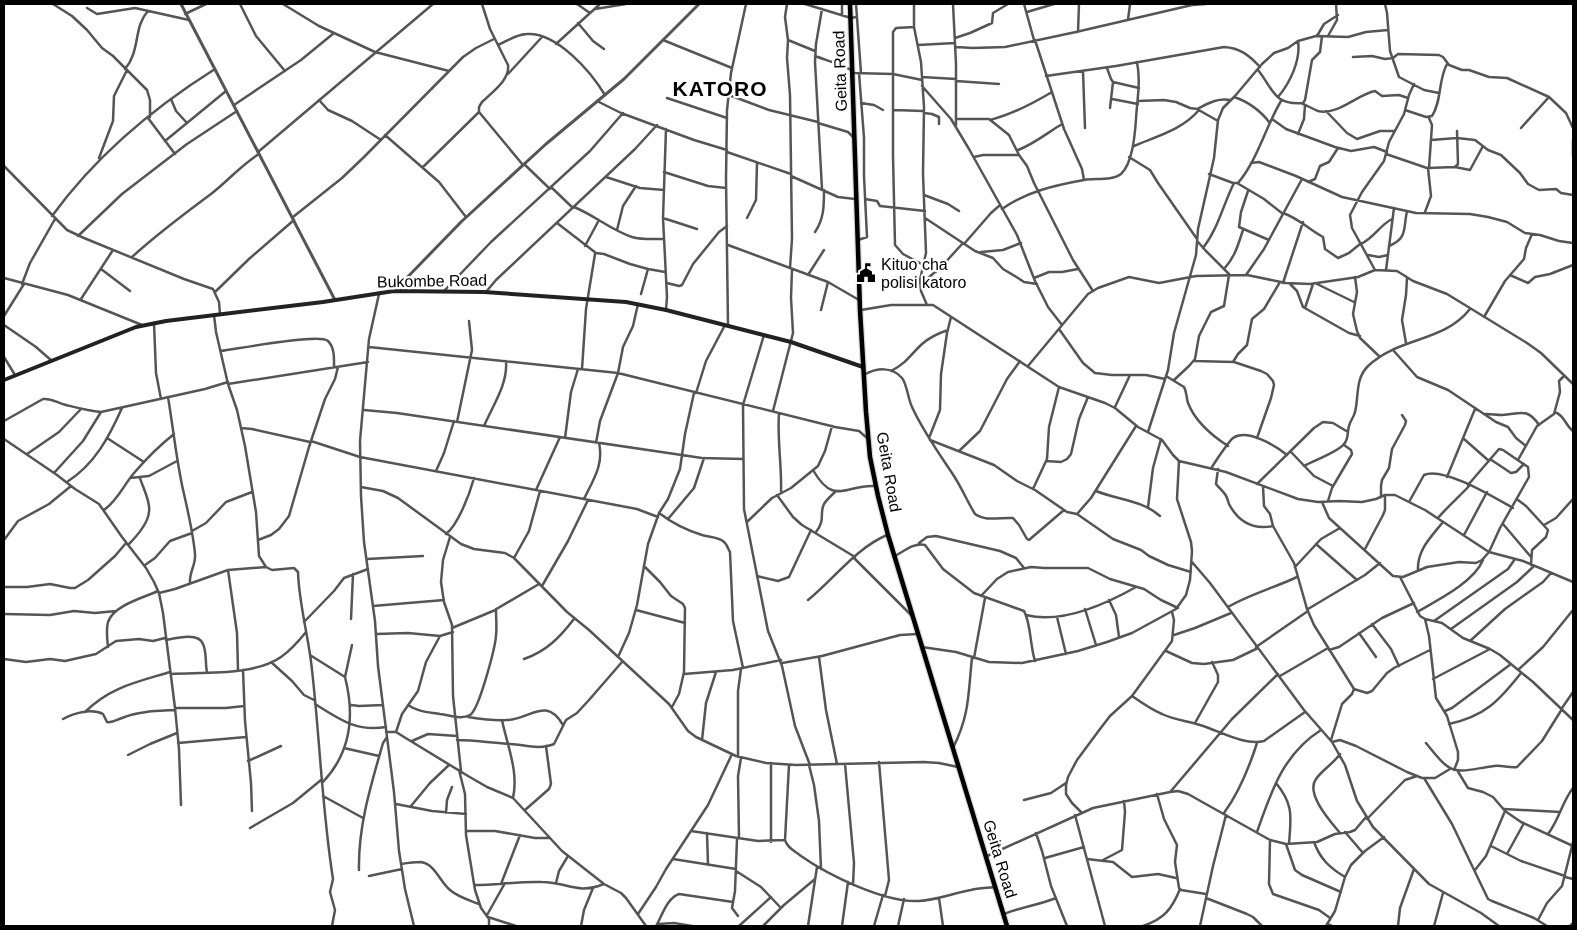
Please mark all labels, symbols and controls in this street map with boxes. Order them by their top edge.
street label: Geita Road [830,30,850,112]
district label: KATORO [672,77,768,100]
place label: Kituo cha polisi katoro [881,256,966,291]
public building icon: Kituo cha polisi katoro [855,262,877,284]
street label: Bukombe Road [377,272,487,290]
street label: Geita Road [874,431,904,513]
street label: Geita Road [980,818,1020,900]

